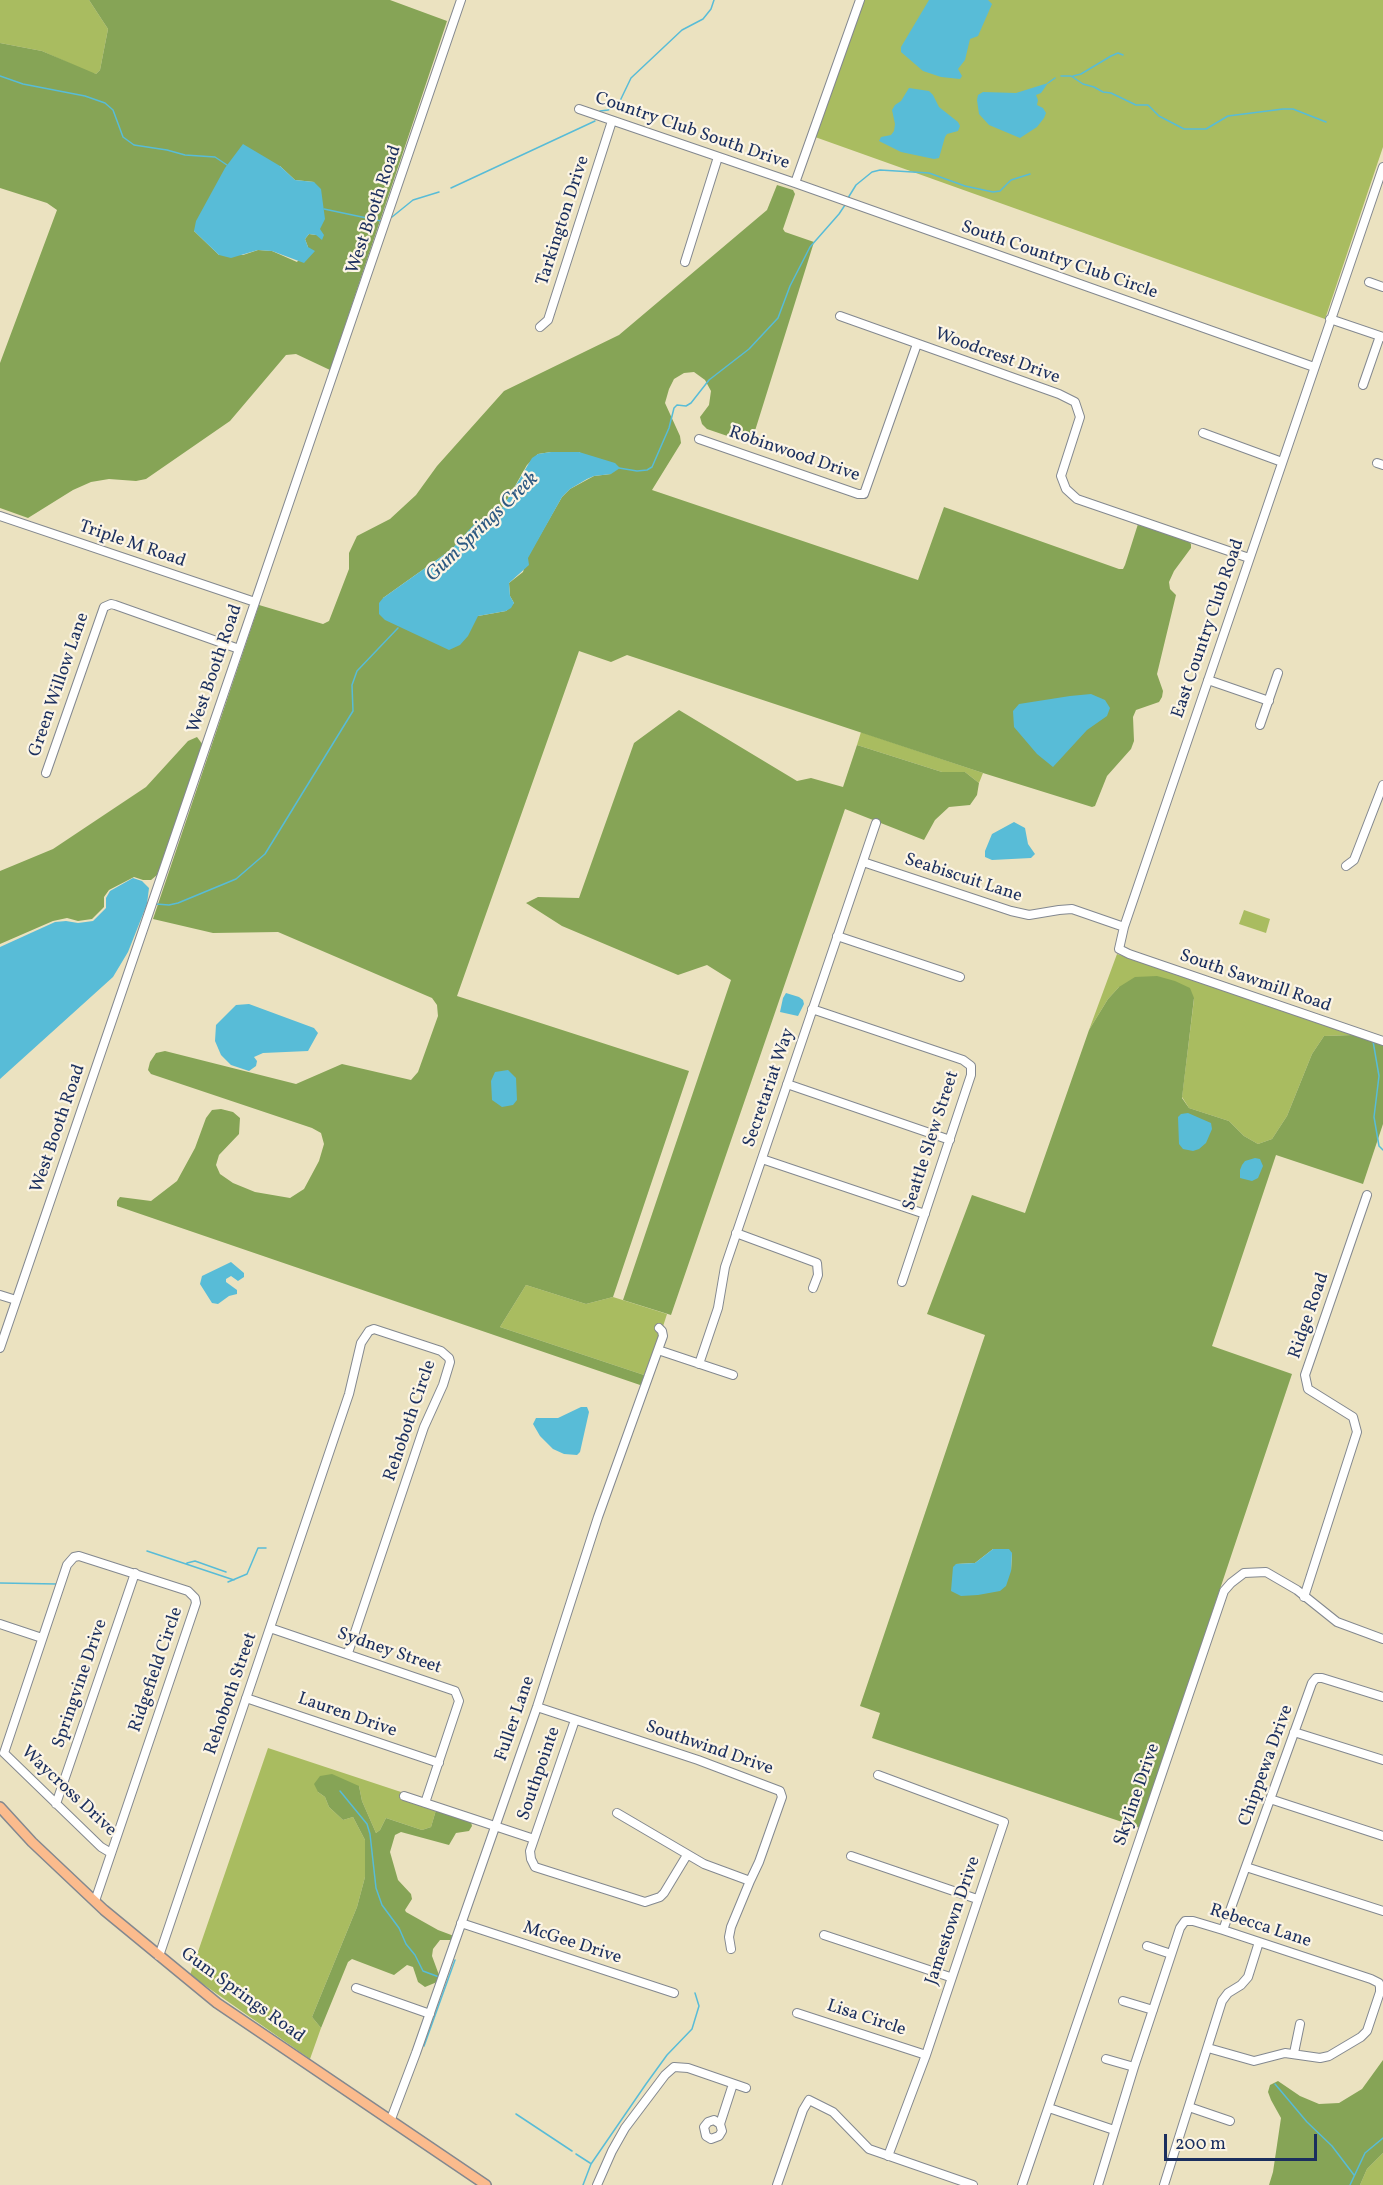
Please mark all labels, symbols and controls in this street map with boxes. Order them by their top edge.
street label: Country Club South Drive [592,89,792,175]
street label: West Booth Road [343,143,407,277]
street label: Tarkington Drive [533,153,595,289]
street label: South Country Club Circle [958,217,1160,305]
street label: Woodcrest Drive [931,324,1063,390]
street label: Robinwood Drive [726,422,862,488]
water label: Gum Springs Creek [422,468,544,588]
street label: Triple M Road [76,517,188,573]
street label: East Country Club Road [1168,537,1250,721]
street label: West Booth Road [184,602,248,736]
street label: Green Willow Lane [25,610,95,760]
street label: Seabiscuit Lane [902,850,1024,908]
street label: South Sawmill Road [1176,946,1334,1018]
street label: Secretariat Way [740,1026,800,1150]
street label: West Booth Road [27,1062,91,1196]
street label: Seattle Slew Street [899,1068,965,1214]
street label: Ridge Road [1285,1270,1335,1362]
street label: Rehoboth Circle [380,1357,442,1485]
street label: Ridgefield Circle [125,1605,189,1735]
street label: Springvine Drive [49,1617,113,1751]
street label: Sydney Street [334,1624,444,1680]
street label: Rehoboth Street [201,1630,263,1758]
street label: Fuller Lane [491,1674,541,1764]
street label: Lauren Drive [295,1689,399,1743]
street label: Chippewa Drive [1235,1702,1299,1830]
street label: Southwind Drive [642,1717,776,1781]
street label: Southpointe [514,1724,566,1824]
street label: Skyline Drive [1110,1741,1166,1849]
street label: Waycross Drive [16,1742,120,1842]
street label: Jamestown Drive [922,1854,986,1988]
street label: Rebecca Lane [1206,1900,1314,1954]
street label: McGee Drive [520,1918,624,1970]
street label: Gum Springs Road [176,1944,308,2048]
street label: Lisa Circle [824,1996,908,2042]
scale bar [1167,2122,1320,2160]
text: 200 m [1175,2132,1226,2157]

